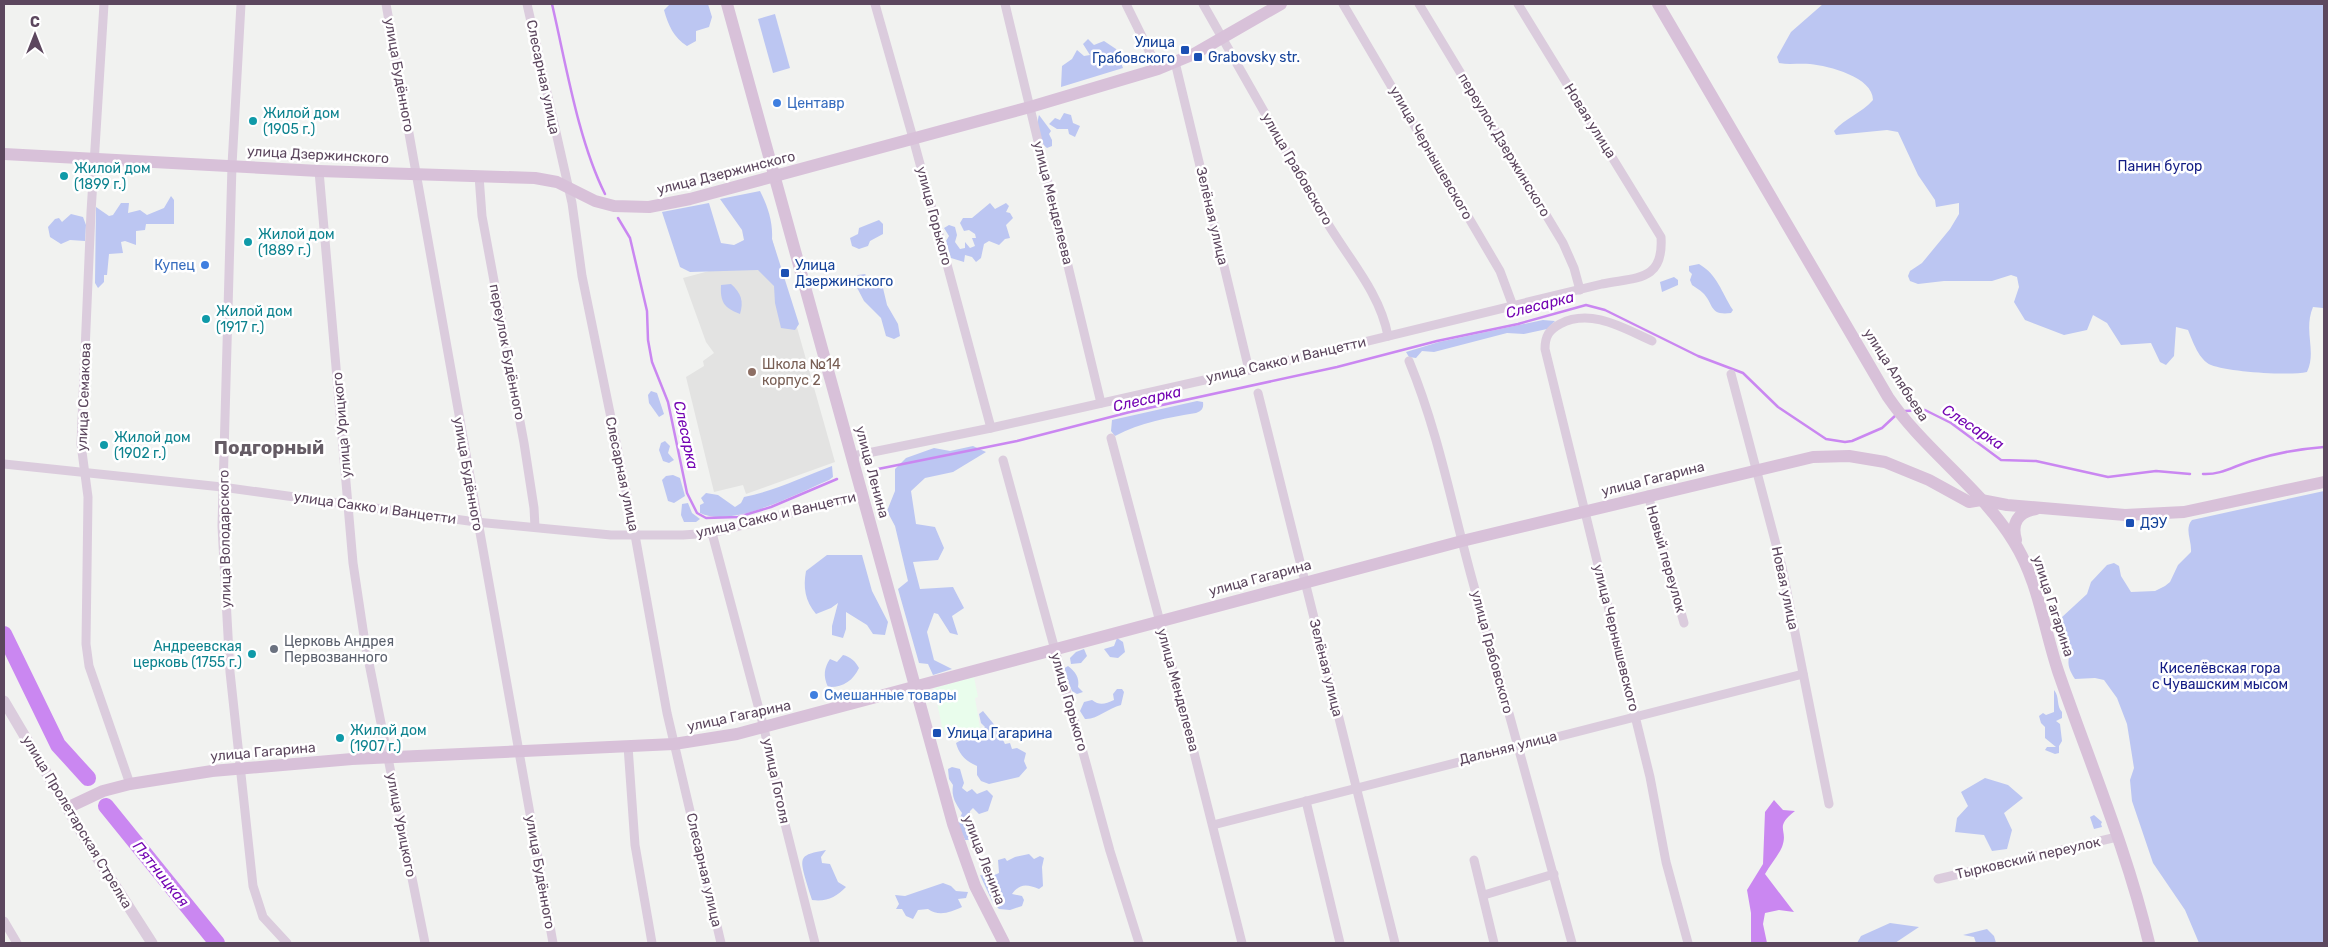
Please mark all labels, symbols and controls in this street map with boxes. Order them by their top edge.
north arrow [10,10,60,60]
text: С [30,14,40,31]
street label: улица Будённого [381,17,417,133]
street label: Слесарная улица [523,18,563,136]
place label: Улица Грабовского [1092,34,1175,67]
marker: Улица Грабовского [1179,44,1191,56]
place label: Grabovsky str. [1208,49,1300,66]
marker: Grabovsky str. [1192,51,1204,63]
street label: переулок Дзержинского [1454,70,1554,220]
street label: Новая улица [1560,80,1620,162]
street label: улица Чернышевского [1386,83,1476,223]
place label: Центавр [787,95,845,112]
marker: Центавр [771,97,783,109]
place label: Жилой дом (1905 г.) [263,105,340,138]
street label: улица Грабовского [1258,110,1336,228]
marker: Жилой дом (1905 г.) [247,115,259,127]
street label: улица Менделеева [1029,139,1077,267]
street label: улица Дзержинского [247,143,389,167]
street label: улица Дзержинского [655,148,797,198]
park label: Панин бугор [2118,158,2202,175]
place label: Жилой дом (1899 г.) [74,160,151,193]
street label: улица Горького [913,165,955,267]
street label: Зелёная улица [1192,165,1232,267]
marker: Жилой дом (1899 г.) [58,170,70,182]
place label: Жилой дом (1889 г.) [258,226,335,259]
marker: Жилой дом (1889 г.) [242,236,254,248]
place label: Купец [154,257,195,274]
place label: Улица Дзержинского [795,257,893,290]
marker: Купец [199,259,211,271]
marker: Улица Дзержинского [779,267,791,279]
street label: переулок Будённого [485,283,529,421]
water label: Слесарка [1504,288,1576,322]
place label: Жилой дом (1917 г.) [216,303,293,336]
marker: Жилой дом (1917 г.) [200,313,212,325]
street label: улица Алябьева [1860,325,1932,425]
street label: улица Сакко и Ванцетти [1204,333,1368,387]
street label: улица Семакова [74,342,94,452]
place label: Школа №14 корпус 2 [762,356,841,389]
marker: Школа №14 корпус 2 [746,366,758,378]
street label: улица Урицкого [329,371,355,479]
water label: Слесарка [1111,382,1183,416]
water label: Слесарка [670,399,702,471]
water label: Слесарка [1939,400,2007,454]
street label: Слесарная улица [602,415,642,533]
street label: улица Будённого [450,416,486,532]
street label: улица Ленина [852,424,892,520]
place label: Жилой дом (1902 г.) [114,429,191,462]
district label: Подгорный [214,436,324,459]
marker: Жилой дом (1902 г.) [98,439,110,451]
street label: улица Гагарина [1600,458,1706,500]
street label: улица Володарского [215,470,235,608]
street label: улица Сакко и Ванцетти [293,488,457,528]
street label: улица Сакко и Ванцетти [694,488,858,542]
street label: Новый переулок [1643,503,1690,615]
place label: ДЭУ [2140,515,2168,532]
marker: ДЭУ [2124,517,2136,529]
street label: Новая улица [1768,545,1802,631]
street label: улица Гагарина [2029,553,2077,659]
street label: улица Гагарина [1207,556,1313,600]
street label: улица Чернышевского [1589,563,1643,713]
street label: улица Грабовского [1467,589,1517,715]
street label: Зелёная улица [1306,617,1346,719]
street label: улица Менделеева [1153,627,1203,753]
place label: Церковь Андрея Первозванного [284,633,394,666]
place label: Андреевская церковь (1755 г.) [133,638,242,671]
marker: Церковь Андрея Первозванного [268,643,280,655]
marker: Андреевская церковь (1755 г.) [246,648,258,660]
street label: улица Горького [1047,651,1091,753]
park label: Киселёвская гора с Чувашским мысом [2152,660,2288,693]
place label: Смешанные товары [824,687,957,704]
marker: Смешанные товары [808,689,820,701]
street label: улица Гагарина [686,697,792,735]
place label: Жилой дом (1907 г.) [350,722,427,755]
place label: Улица Гагарина [947,725,1053,742]
marker: Улица Гагарина [931,727,943,739]
street label: Дальняя улица [1457,728,1559,768]
street label: улица Пролетарская Стрелка [18,732,136,912]
marker: Жилой дом (1907 г.) [334,732,346,744]
street label: улица Гоголя [759,737,793,825]
street label: улица Гагарина [210,739,316,765]
street label: улица Урицкого [383,771,419,879]
street label: Слесарная улица [683,811,725,929]
street label: улица Ленина [959,813,1009,907]
street label: улица Будённого [522,814,558,930]
street label: Тырковский переулок [1954,833,2103,883]
water label: Пятницкая [129,838,193,910]

